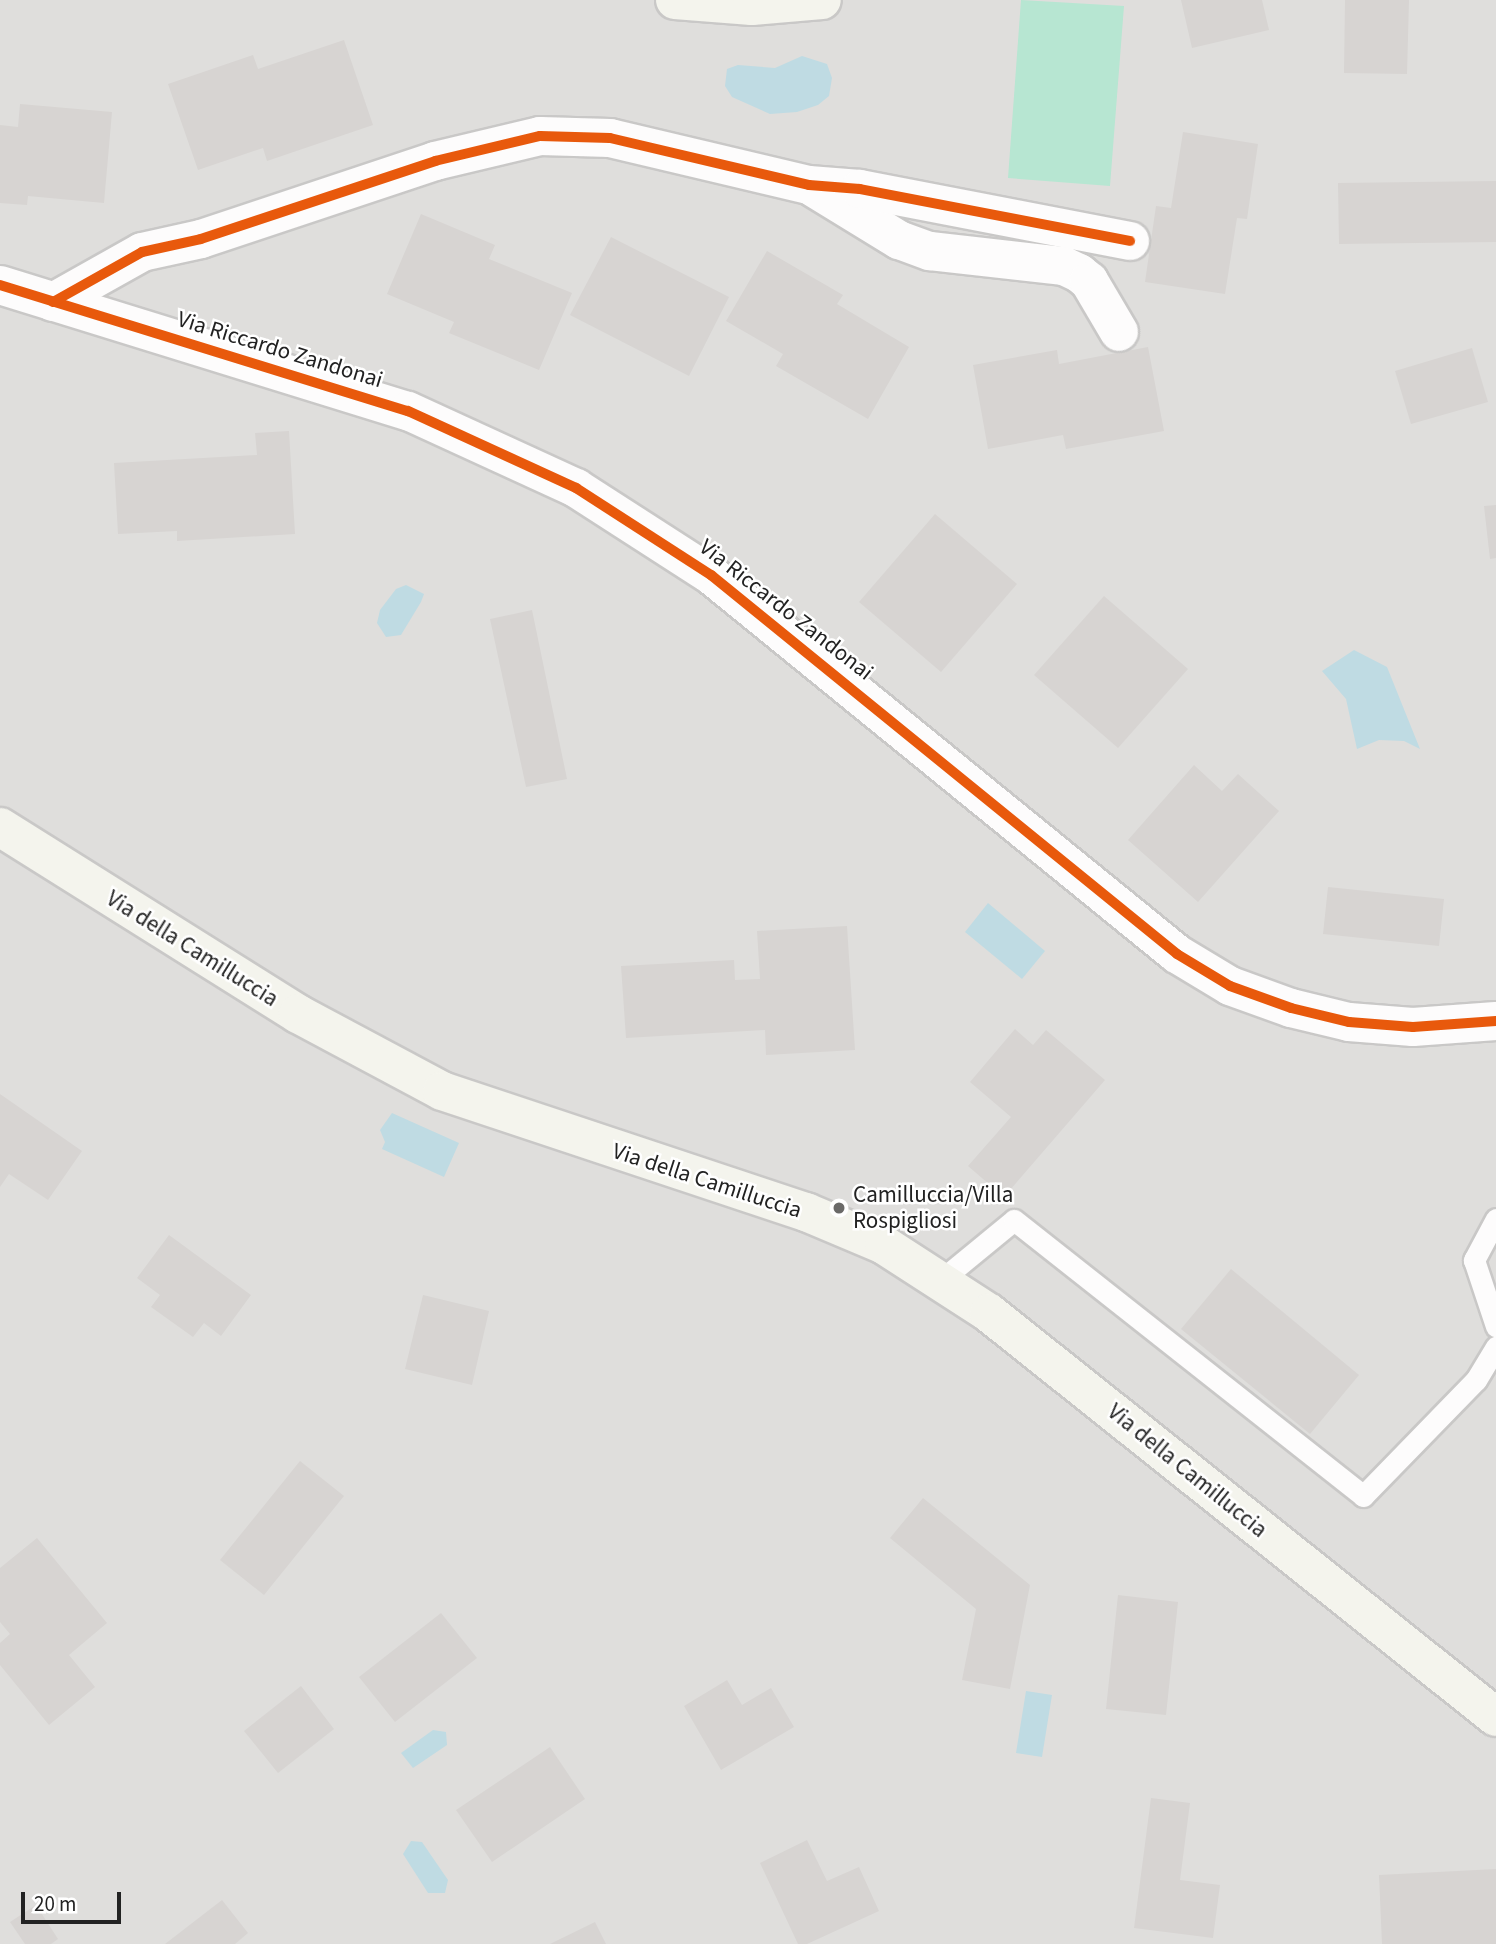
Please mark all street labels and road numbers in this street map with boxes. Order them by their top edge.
street label: Via Riccardo Zandonai [174,306,386,394]
street label: Via Riccardo Zandonai [694,534,878,686]
street label: Via della Camilluccia [101,885,283,1013]
street label: Via della Camilluccia [609,1137,805,1225]
street label: Via della Camilluccia [1102,1398,1272,1544]

